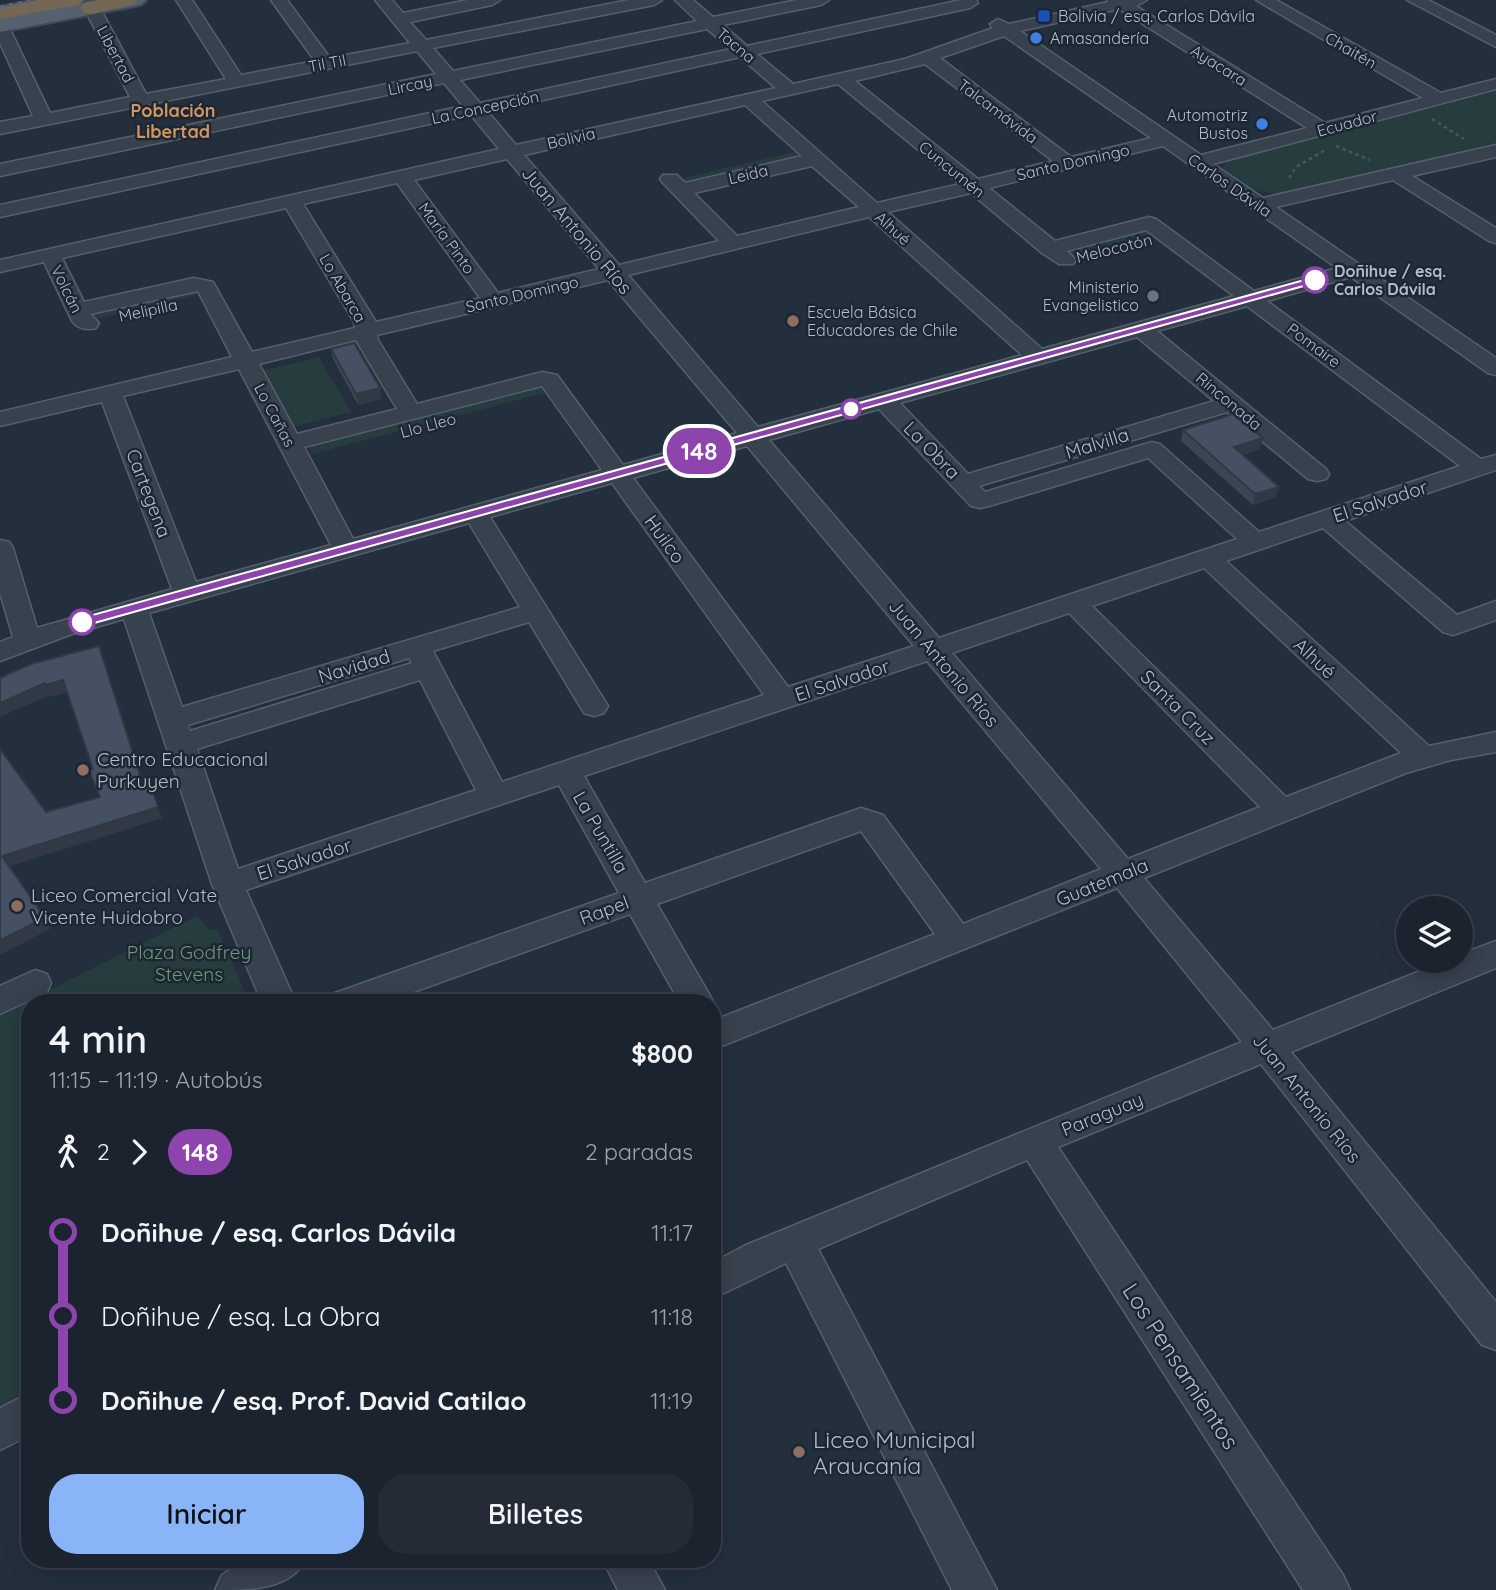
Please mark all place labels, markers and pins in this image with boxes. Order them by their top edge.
place label: Bolivia / esq. Carlos Dávila [1058,6,1255,26]
marker: Bolivia / esq. Carlos Dávila [1036,8,1052,24]
place label: Amasandería [1050,28,1149,48]
marker: Amasandería [1028,30,1044,46]
place label: Automotriz Bustos [1167,105,1248,143]
marker: Automotriz Bustos [1254,116,1270,132]
place label: Doñihue / esq. Carlos Dávila [1334,261,1446,299]
marker: Doñihue / esq. Carlos Dávila [1302,267,1328,293]
place label: Ministerio Evangelistico [1043,277,1139,315]
marker: Ministerio Evangelistico [1145,288,1161,304]
place label: Escuela Básica Educadores de Chile [807,302,958,340]
marker: Escuela Básica Educadores de Chile [785,313,801,329]
unlabelled marker [841,399,861,419]
unlabelled marker [69,609,95,635]
place label: Centro Educacional Purkuyen [97,747,268,793]
marker: Centro Educacional Purkuyen [75,762,91,778]
place label: Liceo Comercial Vate Vicente Huidobro [31,883,217,929]
marker: Liceo Comercial Vate Vicente Huidobro [9,898,25,914]
place label: Liceo Municipal Araucanía [813,1425,976,1480]
marker: Liceo Municipal Araucanía [791,1444,807,1460]

